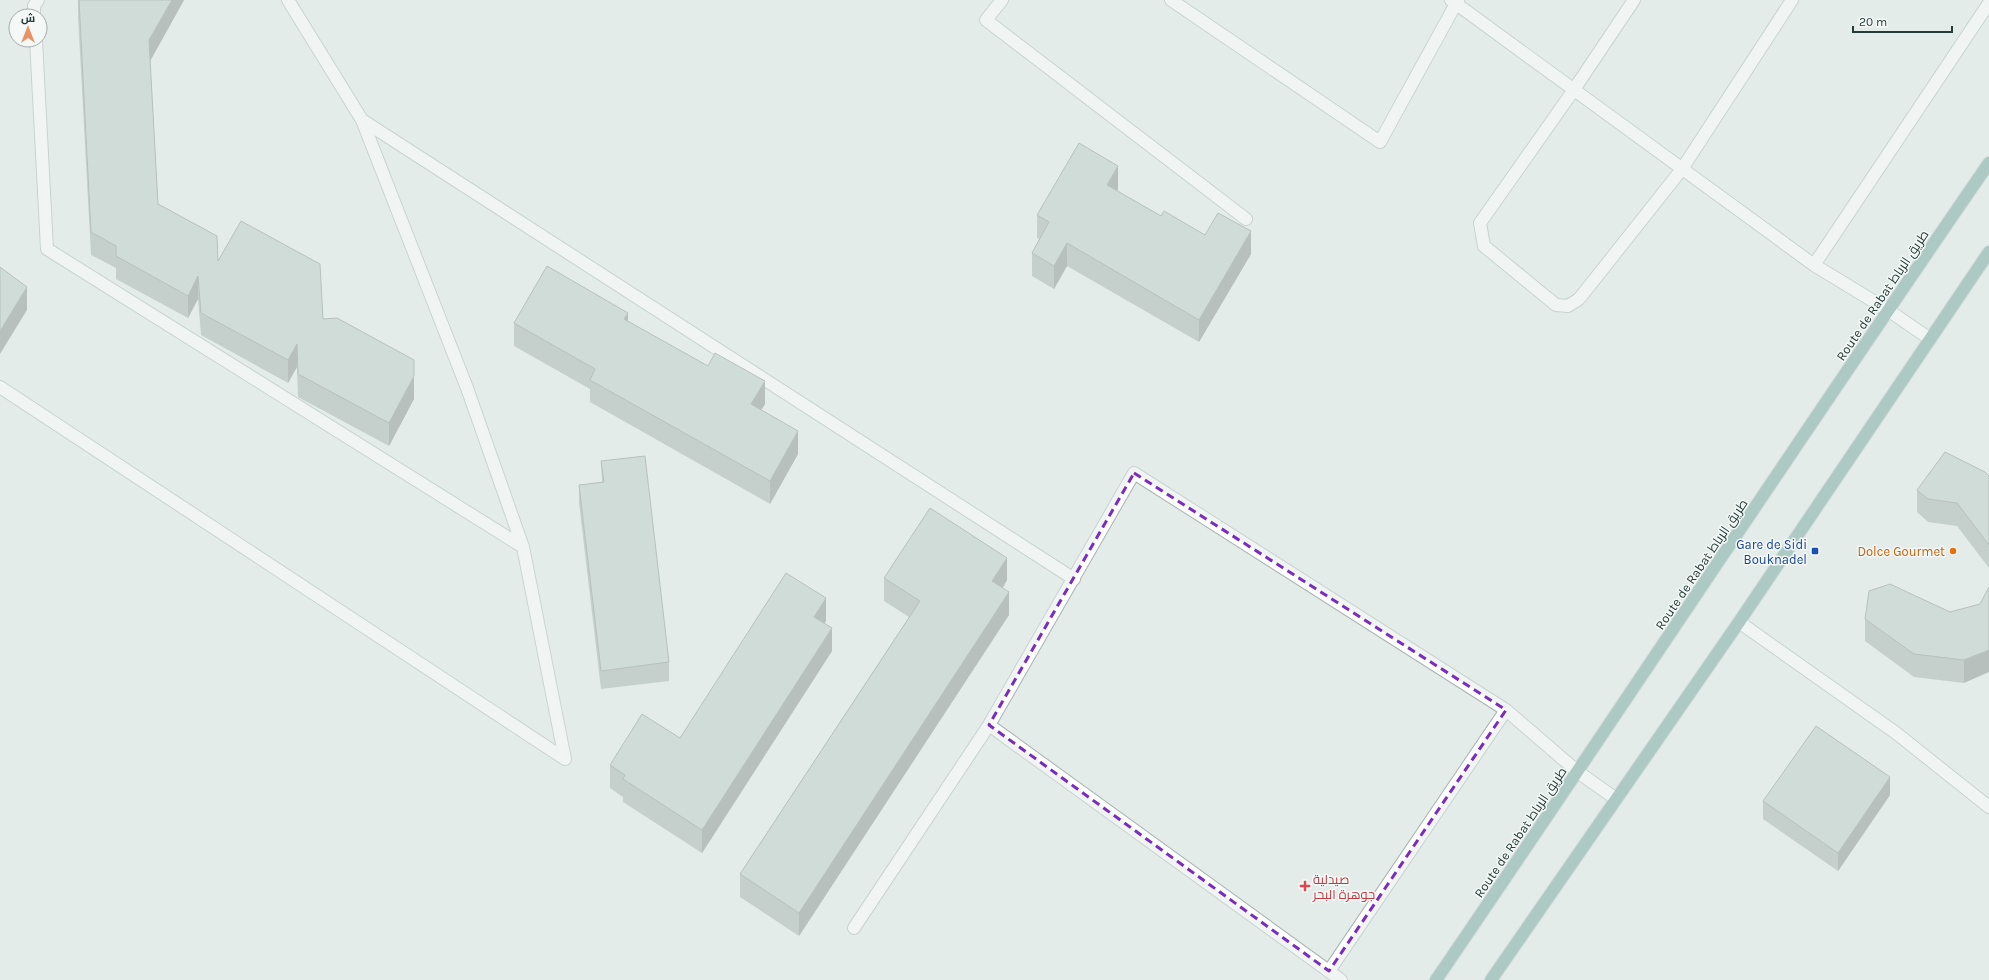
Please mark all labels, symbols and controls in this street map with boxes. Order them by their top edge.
north arrow [8,8,48,48]
scale bar [1853,8,1952,34]
text: ش [21,12,35,25]
text: 20 m [1859,15,1887,29]
street label: Route de Rabat طريق الرباط [1833,227,1932,363]
street label: Route de Rabat طريق الرباط [1652,496,1751,632]
place label: Gare de Sidi Bouknadel [1736,537,1807,567]
place label: Dolce Gourmet [1857,544,1945,559]
marker: Gare de Sidi Bouknadel [1810,546,1820,556]
marker: Dolce Gourmet [1948,546,1958,556]
street label: Route de Rabat طريق الرباط [1471,764,1570,900]
place label: صيدلية جوهرة البحر [1312,872,1375,902]
marker: صيدلية جوهرة البحر [1300,881,1310,891]

